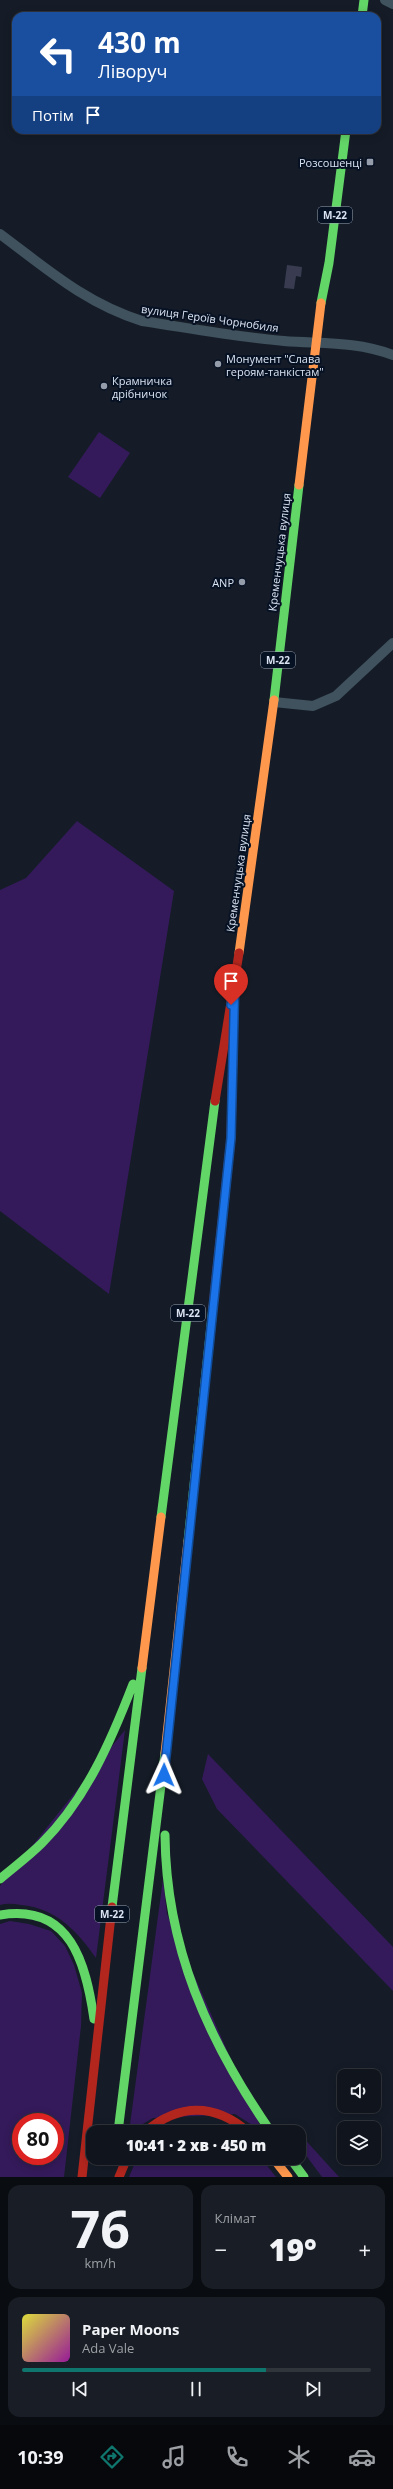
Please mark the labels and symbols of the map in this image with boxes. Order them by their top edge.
place label: Розсошенці [299,155,362,170]
marker: Розсошенці [365,157,375,167]
road number: М-22 [318,207,352,223]
street label: вулиця Героїв Чорнобиля [140,301,280,335]
place label: Монумент "Слава героям-танкістам" [226,351,324,379]
marker: Монумент "Слава героям-танкістам" [213,359,223,369]
place label: Крамничка дрібничок [112,373,172,401]
marker: Крамничка дрібничок [99,381,109,391]
street label: Кременчуцька вулиця [264,492,294,612]
place label: ANP [212,575,234,590]
marker: ANP [237,577,247,587]
road number: М-22 [261,652,295,668]
street label: Кременчуцька вулиця [222,813,254,933]
pin [214,964,248,1005]
road number: М-22 [171,1305,205,1321]
position arrow [143,1754,185,1796]
road number: М-22 [95,1906,129,1922]
speed limit sign: 80 [12,2113,64,2165]

